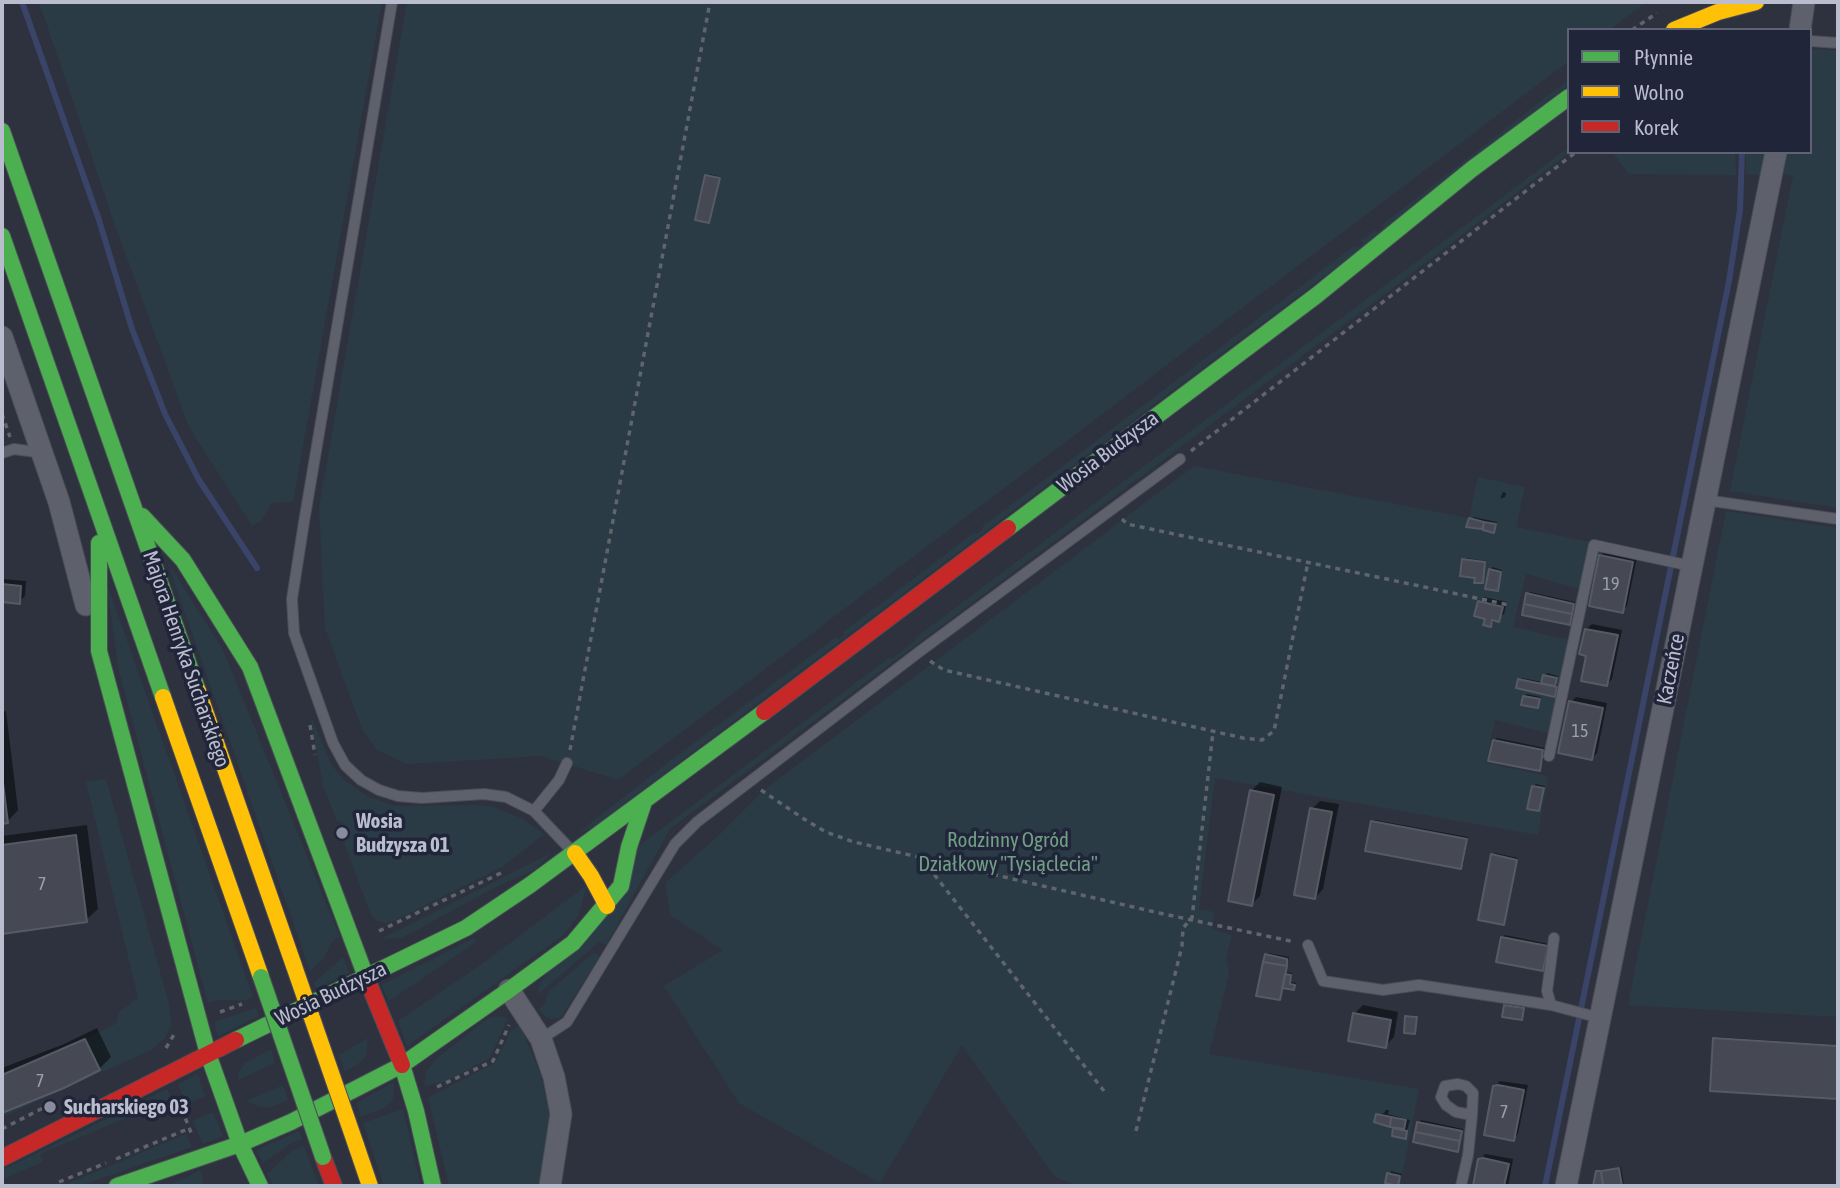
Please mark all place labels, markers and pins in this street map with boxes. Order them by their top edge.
place label: Wosia Budzysza 01 [356,808,450,858]
marker: Wosia Budzysza 01 [334,825,350,841]
place label: Sucharskiego 03 [64,1094,189,1120]
marker: Sucharskiego 03 [42,1099,58,1115]

